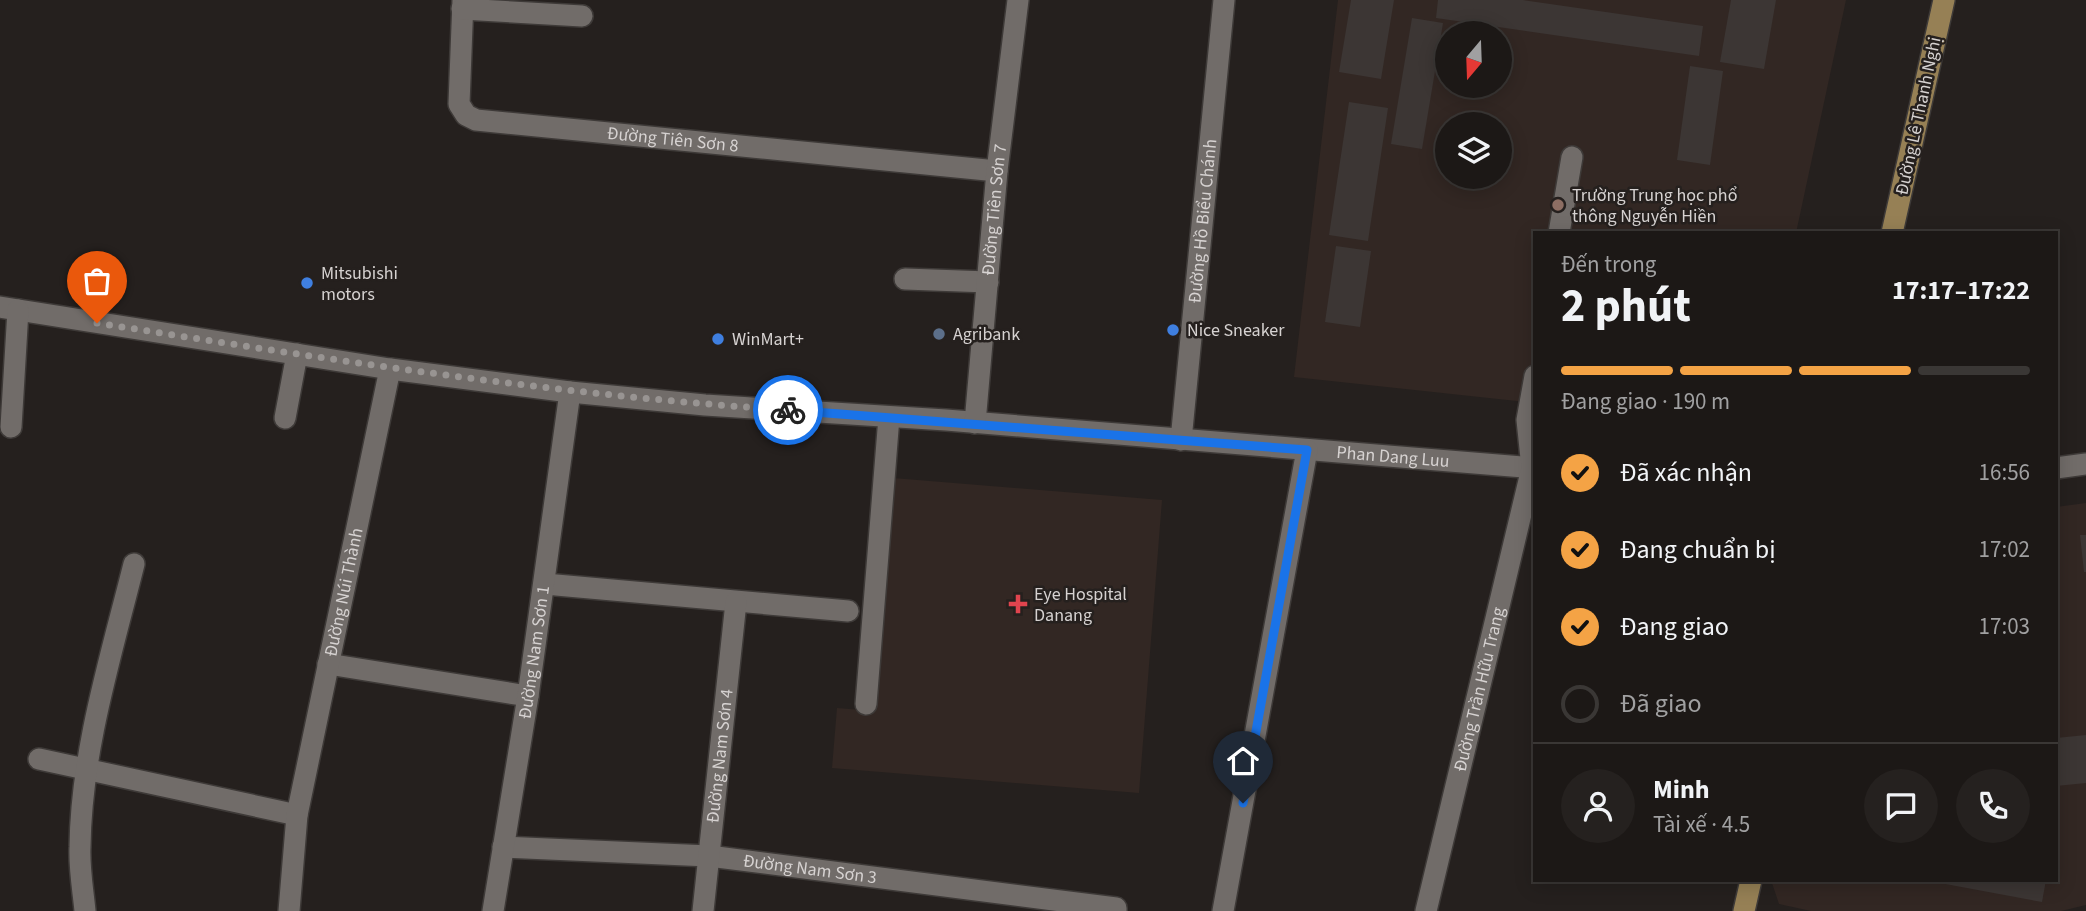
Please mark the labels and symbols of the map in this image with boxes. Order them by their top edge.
north arrow [1435,21,1512,98]
street label: Đường Lê Thanh Nghị [1889,35,1947,198]
street label: Đường Tiên Sơn 8 [606,121,740,159]
street label: Đường Hồ Biểu Chánh [1182,138,1223,304]
street label: Đường Tiên Sơn 7 [976,143,1013,277]
place label: Trường Trung học phổ thông Nguyễn Hiền [1572,183,1737,229]
marker: Trường Trung học phổ thông Nguyễn Hiền [1550,197,1566,213]
pin [67,251,127,323]
place label: Mitsubishi motors [321,261,398,307]
marker: Mitsubishi motors [299,275,315,291]
place label: Nice Sneaker [1187,318,1285,343]
place label: Agribank [953,322,1020,347]
marker: Nice Sneaker [1165,322,1181,338]
marker: Agribank [931,326,947,342]
place label: WinMart+ [732,327,804,352]
marker: WinMart+ [710,331,726,347]
courier [753,375,823,445]
street label: Phan Dang Luu [1335,440,1451,474]
street label: Đường Núi Thành [318,525,370,659]
place label: Eye Hospital Danang [1034,582,1127,628]
street label: Đường Nam Sơn 1 [512,584,556,721]
marker: Eye Hospital Danang [1008,594,1028,614]
street label: Đường Trần Hữu Trang [1448,605,1511,774]
street label: Đường Nam Sơn 4 [700,688,740,824]
pin [1213,731,1273,803]
street label: Đường Nam Sơn 3 [742,848,878,890]

